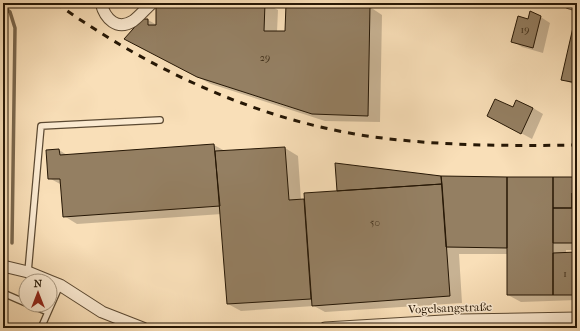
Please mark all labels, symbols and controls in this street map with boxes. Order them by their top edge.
house number: 19 [521,24,529,36]
house number: 29 [260,52,270,64]
house number: 50 [370,217,380,229]
house number: 1 [563,268,567,280]
north arrow [18,273,58,313]
text: N [34,277,43,290]
street label: Vogelsangstraße [407,300,492,316]

